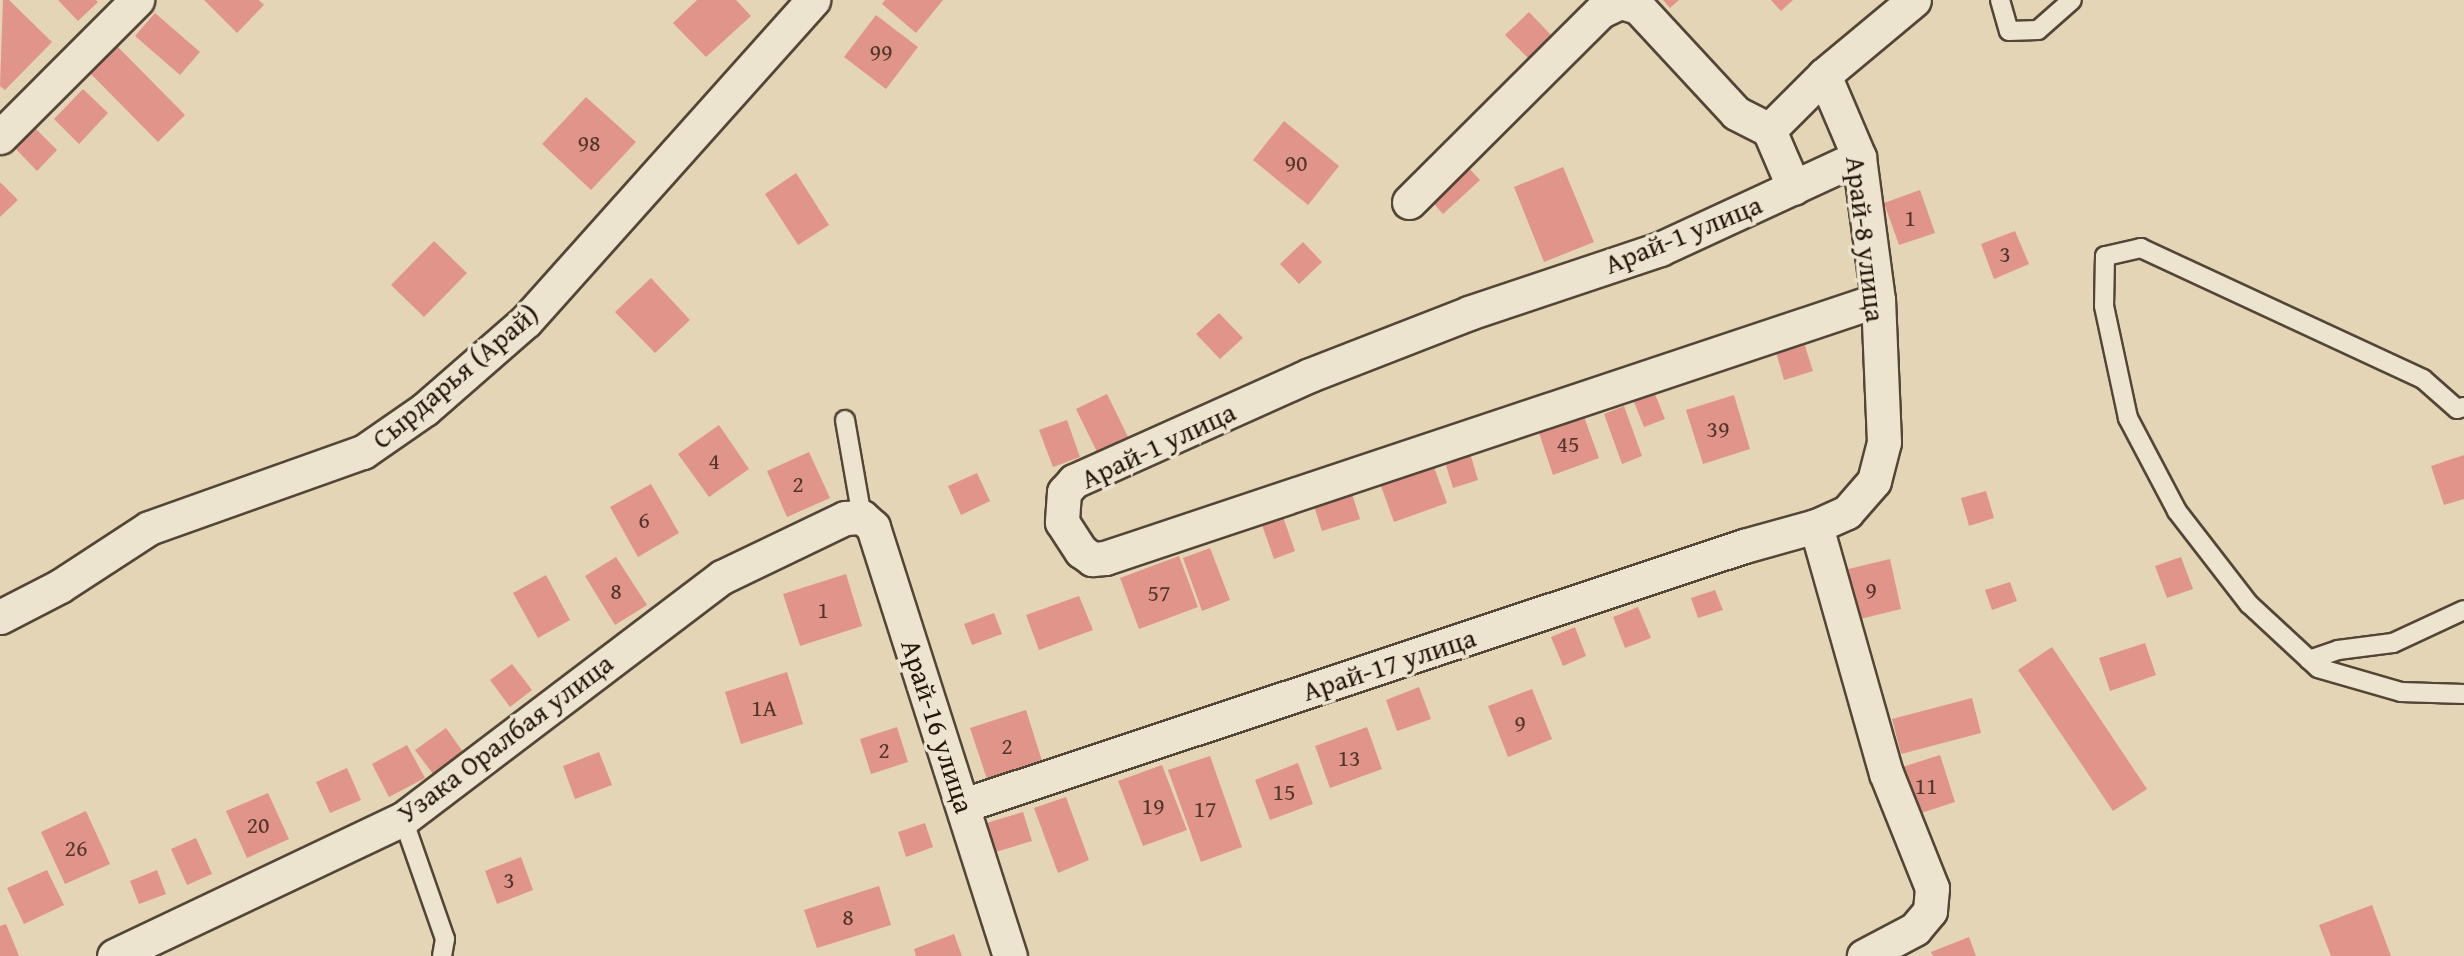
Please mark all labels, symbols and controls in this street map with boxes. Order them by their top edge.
house number: 99 [869,38,893,66]
house number: 98 [577,129,601,157]
house number: 90 [1284,149,1308,177]
street label: Арай-8 улица [1839,154,1893,324]
street label: Арай-1 улица [1599,187,1767,281]
house number: 1 [1904,204,1916,232]
house number: 3 [1999,240,2011,268]
street label: Сырдарья (Арай) [365,297,545,455]
street label: Арай-1 улица [1075,395,1241,495]
house number: 39 [1706,415,1730,443]
house number: 45 [1556,430,1580,458]
house number: 4 [708,447,720,475]
house number: 2 [792,470,804,498]
house number: 6 [638,506,650,534]
house number: 9 [1865,576,1877,604]
house number: 8 [610,577,622,605]
house number: 57 [1147,579,1171,607]
house number: 1 [817,596,829,624]
street label: Арай-17 улица [1298,620,1480,708]
street label: Арай-16 улица [894,635,982,817]
street label: Узака Оралбая улица [391,646,619,830]
house number: 1А [751,694,777,722]
house number: 9 [1514,709,1526,737]
house number: 2 [1001,732,1013,760]
house number: 2 [878,736,890,764]
house number: 13 [1337,744,1361,772]
house number: 11 [1914,772,1938,800]
house number: 15 [1272,778,1296,806]
house number: 19 [1141,792,1165,820]
house number: 17 [1193,795,1217,823]
house number: 20 [246,811,270,839]
house number: 26 [64,834,88,862]
house number: 3 [503,866,515,894]
house number: 8 [842,903,854,931]

